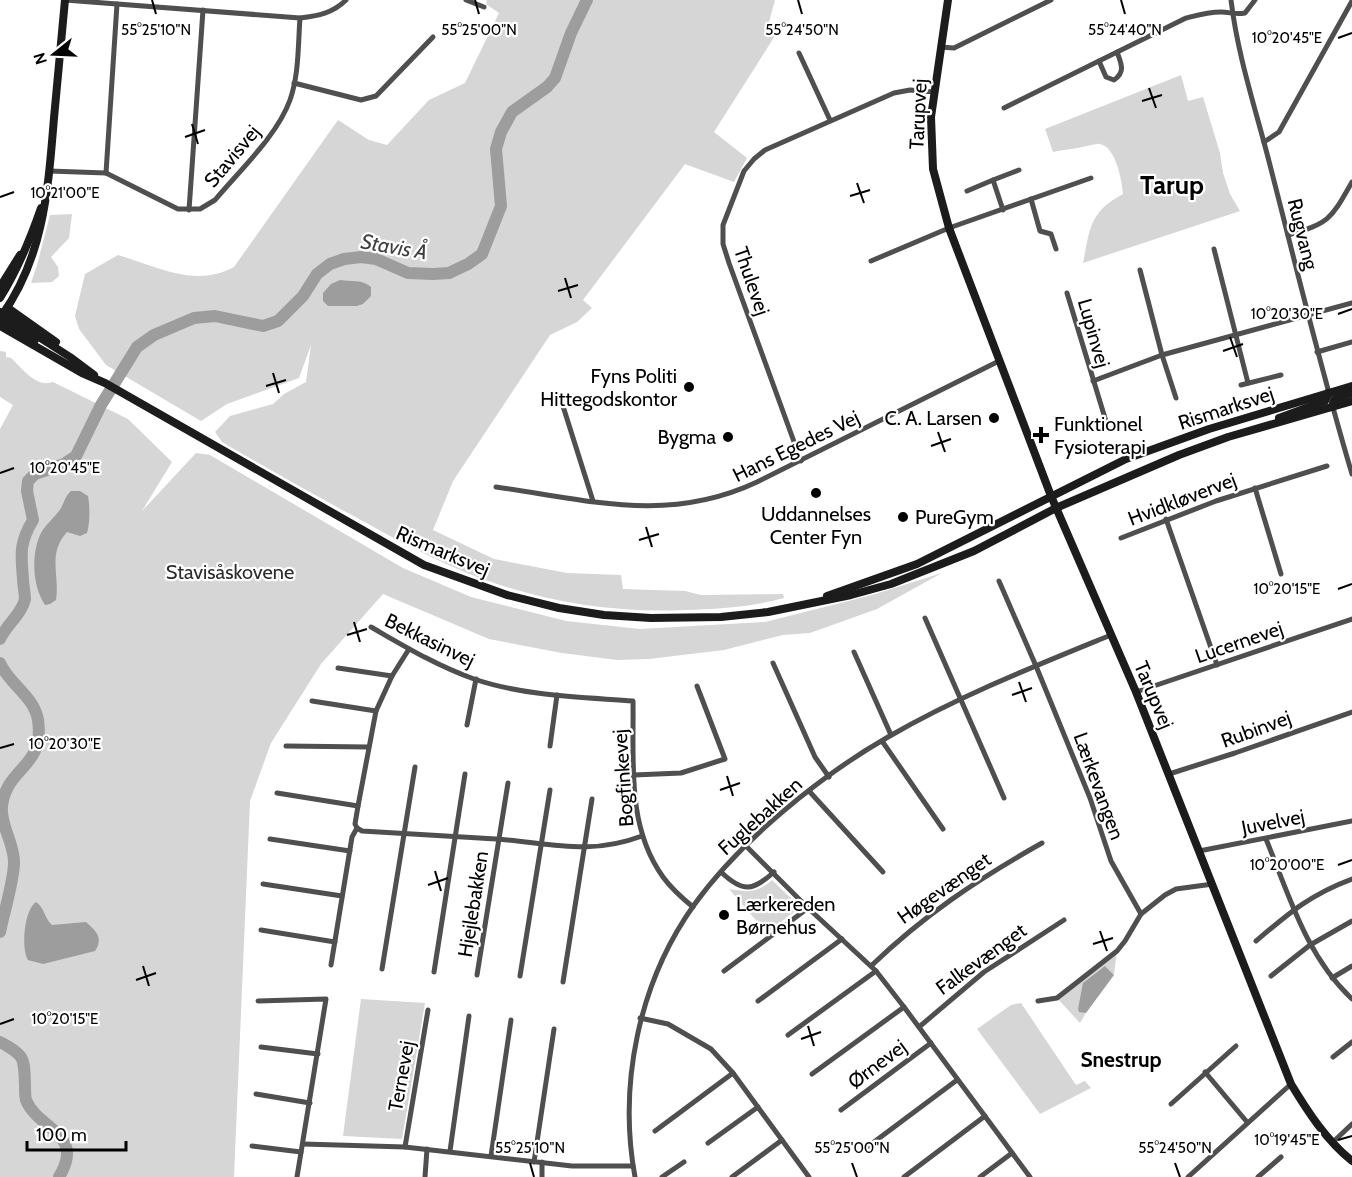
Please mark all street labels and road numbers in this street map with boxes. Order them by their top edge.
street label: Tarupvej [904,78,932,150]
street label: Stavisvej [199,120,265,192]
street label: Rugvang [1283,196,1324,273]
street label: Thulevej [729,244,775,318]
street label: Lupinvej [1073,296,1115,370]
street label: Rismarksvej [1175,381,1277,435]
street label: Hans Egedes Vej [729,405,863,487]
street label: Hvidkløvervej [1125,467,1239,531]
street label: Rismarksvej [393,521,493,581]
street label: Bekkasinvej [381,608,479,672]
street label: Lucernevej [1192,616,1286,668]
street label: Tarupvej [1129,658,1179,732]
street label: Rubinvej [1218,705,1294,753]
street label: Bogfinkevej [608,728,638,828]
street label: Lærkevangen [1068,729,1130,843]
street label: Fuglebakken [713,772,807,860]
street label: Juvelvej [1238,804,1307,840]
street label: Høgevænget [893,847,995,929]
street label: Hjejlebakken [453,849,493,959]
street label: Falkevænget [931,918,1031,1000]
street label: Ørnevej [843,1034,911,1094]
street label: Ternevej [383,1039,419,1113]

